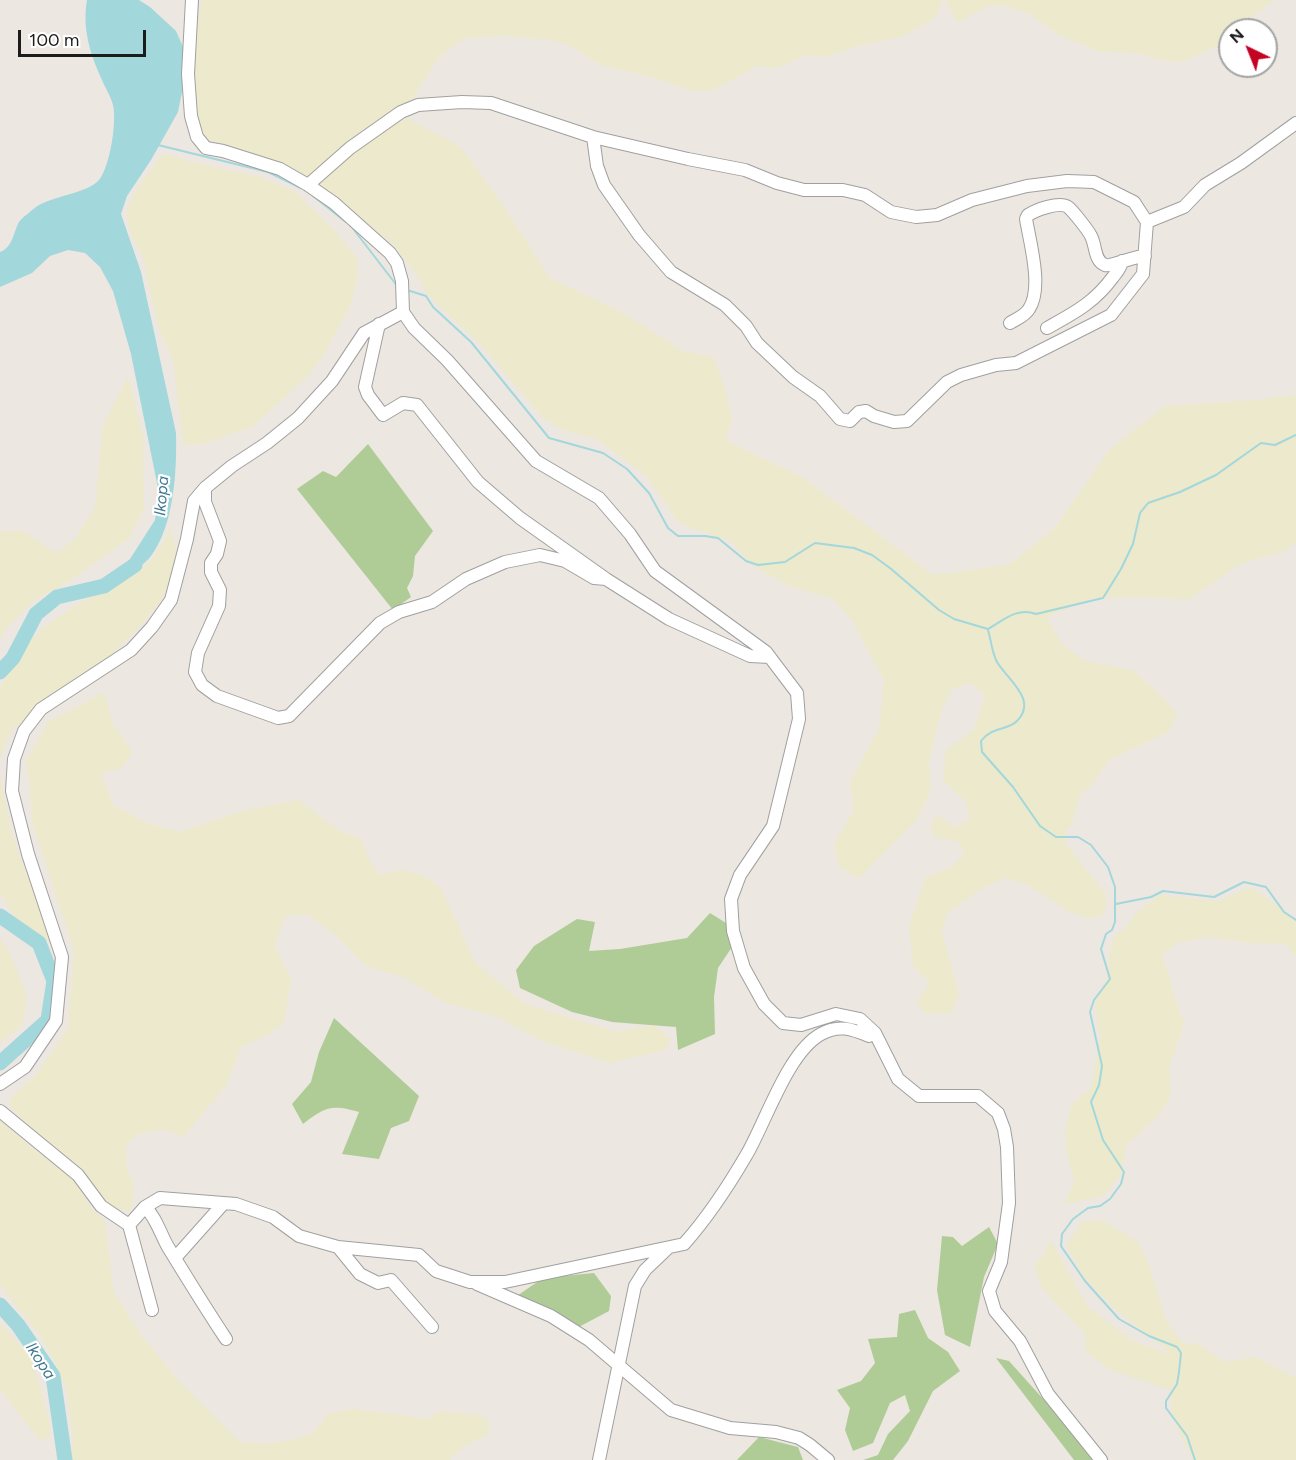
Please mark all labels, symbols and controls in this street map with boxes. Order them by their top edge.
scale bar [21,18,148,56]
north arrow [1218,18,1278,78]
text: N [1226,25,1248,47]
text: 100 m [29,29,79,51]
water label: Ikopa [151,475,173,517]
water label: Ikopa [21,1339,59,1383]

